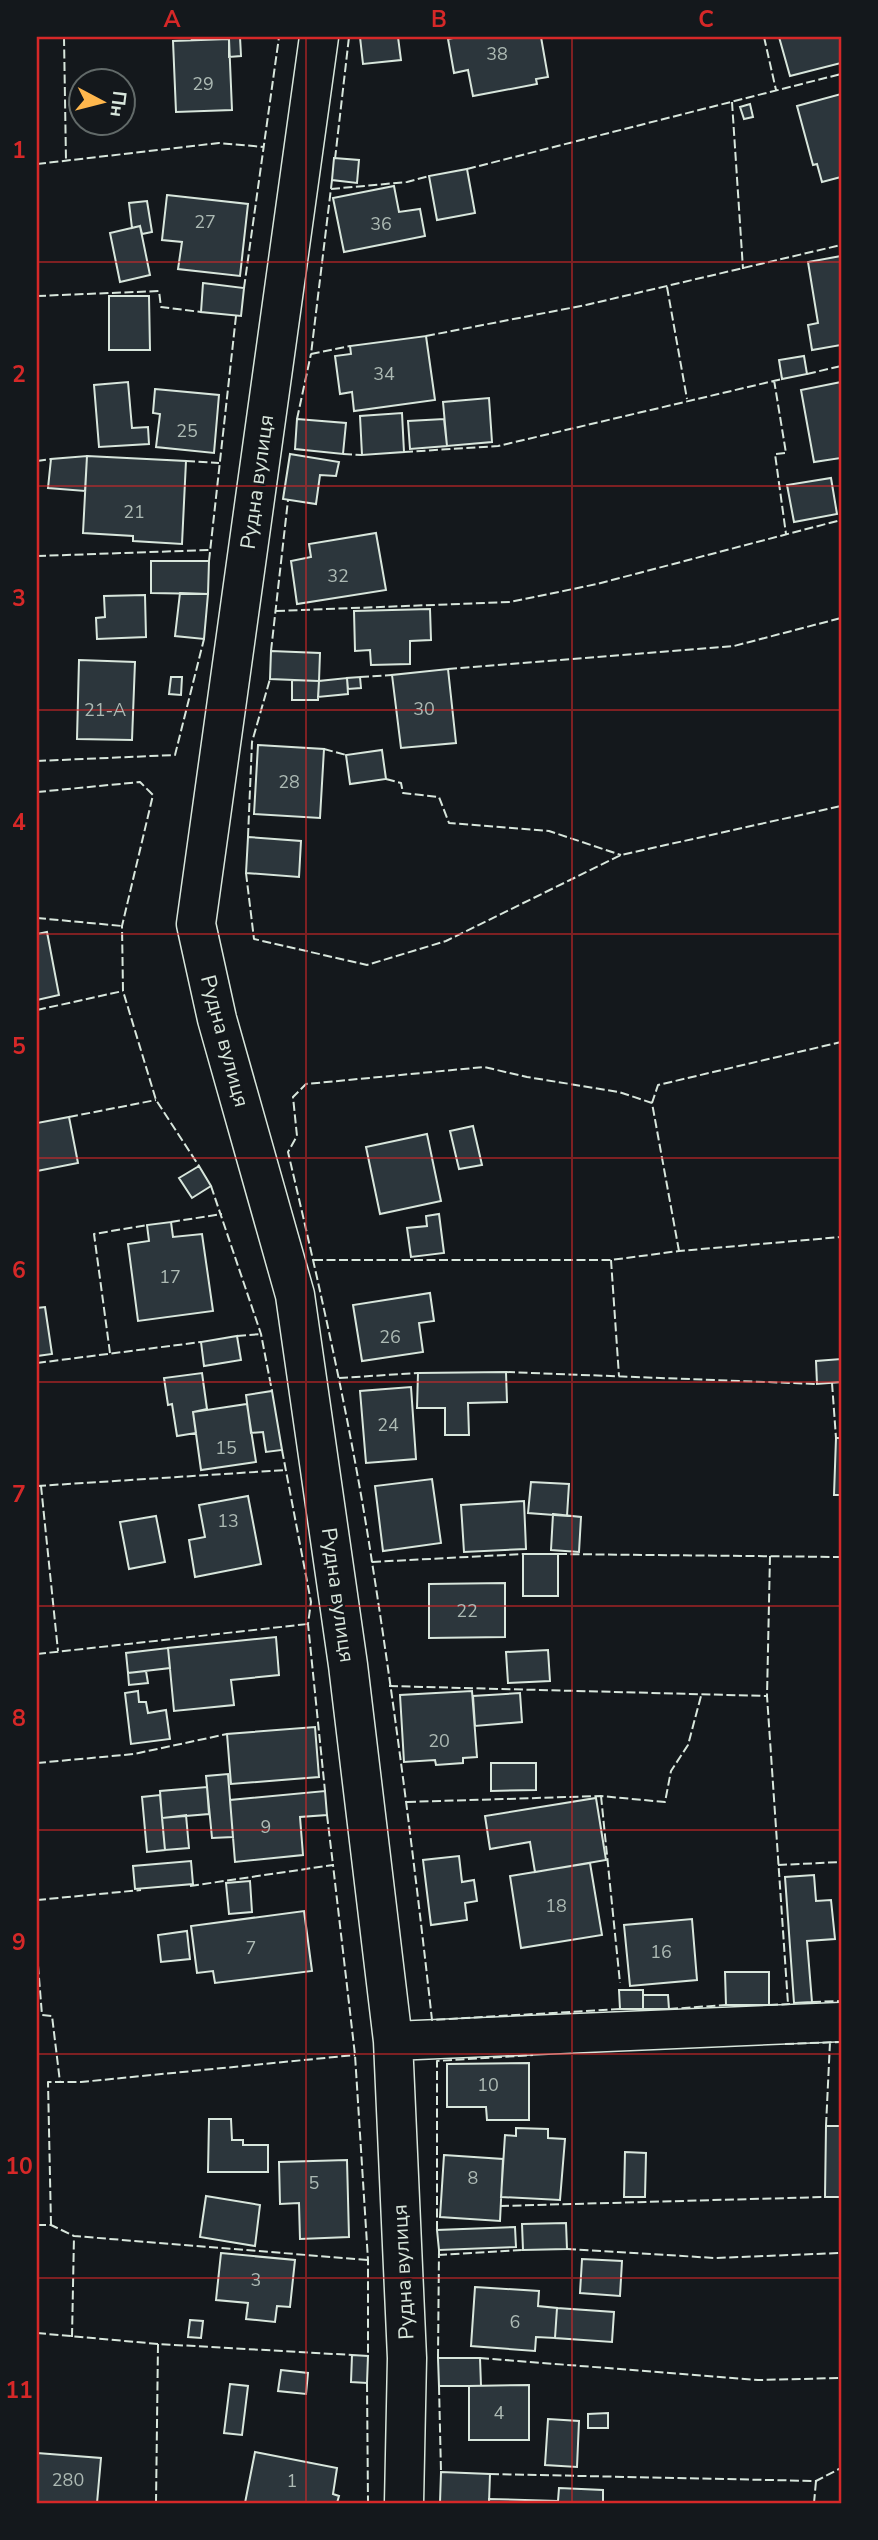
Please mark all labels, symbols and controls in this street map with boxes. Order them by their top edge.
text: A [163,4,181,35]
text: B [431,4,447,35]
text: C [698,4,714,35]
house number: 38 [486,42,508,66]
north arrow [66,66,136,136]
house number: 29 [192,72,214,96]
text: Пн [103,89,132,119]
text: 1 [12,135,26,166]
house number: 27 [194,210,216,234]
house number: 36 [370,212,392,236]
text: 2 [12,359,26,390]
house number: 34 [373,362,395,386]
street label: Рудна вулиця [234,413,280,551]
house number: 25 [176,419,198,443]
house number: 21 [123,500,145,524]
house number: 32 [327,564,349,588]
text: 3 [12,583,26,614]
house number: 30 [413,697,435,721]
house number: 21-А [84,698,126,722]
house number: 28 [278,770,300,794]
text: 4 [12,807,26,838]
street label: Рудна вулиця [194,972,256,1110]
text: 5 [12,1031,26,1062]
text: 6 [12,1255,26,1286]
house number: 17 [159,1265,181,1289]
house number: 26 [379,1325,401,1349]
house number: 24 [377,1413,399,1437]
house number: 15 [215,1436,237,1460]
text: 7 [12,1479,26,1510]
house number: 13 [217,1509,239,1533]
street label: Рудна вулиця [315,1526,361,1664]
house number: 22 [456,1599,478,1623]
text: 8 [12,1703,26,1734]
house number: 20 [428,1729,450,1753]
house number: 9 [261,1815,271,1839]
house number: 18 [545,1894,567,1918]
text: 9 [12,1927,26,1958]
house number: 7 [246,1936,256,1960]
house number: 16 [650,1940,672,1964]
house number: 10 [477,2073,499,2097]
text: 10 [5,2151,33,2182]
house number: 8 [468,2166,478,2190]
house number: 5 [309,2171,319,2195]
street label: Рудна вулиця [385,2204,421,2340]
house number: 3 [251,2268,261,2292]
house number: 6 [510,2310,520,2334]
text: 11 [5,2375,33,2406]
house number: 4 [494,2401,505,2425]
house number: 280 [52,2468,84,2492]
house number: 1 [287,2469,297,2493]

